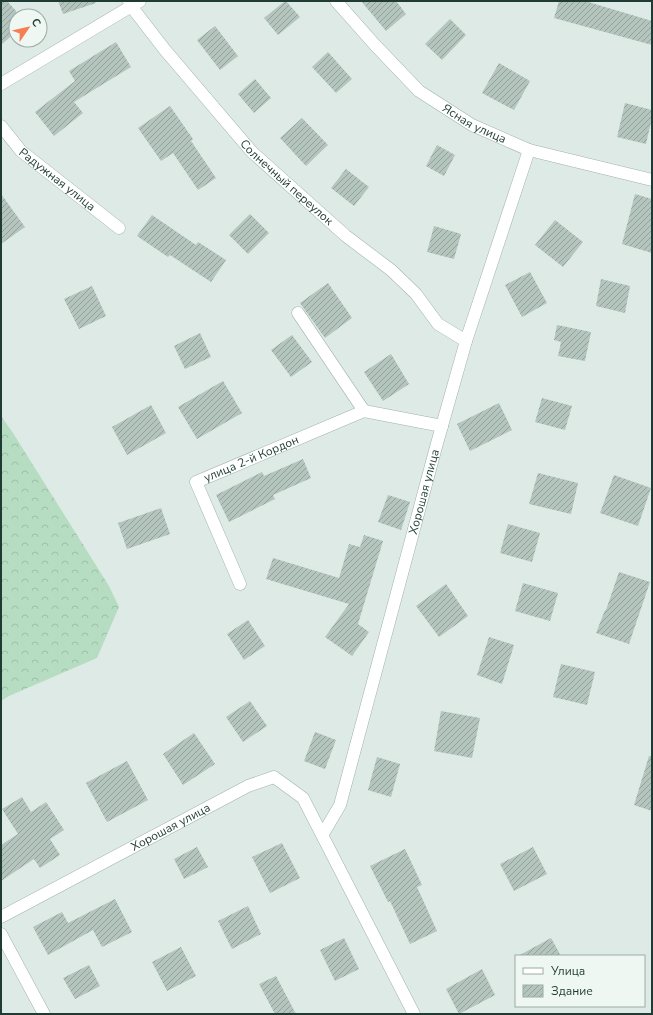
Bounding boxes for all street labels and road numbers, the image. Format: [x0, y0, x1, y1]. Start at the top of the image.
street label: Ясная улица [439, 100, 509, 147]
street label: Солнечный переулок [237, 136, 337, 229]
street label: Радужная улица [16, 144, 99, 215]
street label: улица 2-й Кордон [201, 432, 301, 486]
street label: Хорошая улица [405, 447, 443, 536]
street label: Хорошая улица [128, 799, 213, 855]

